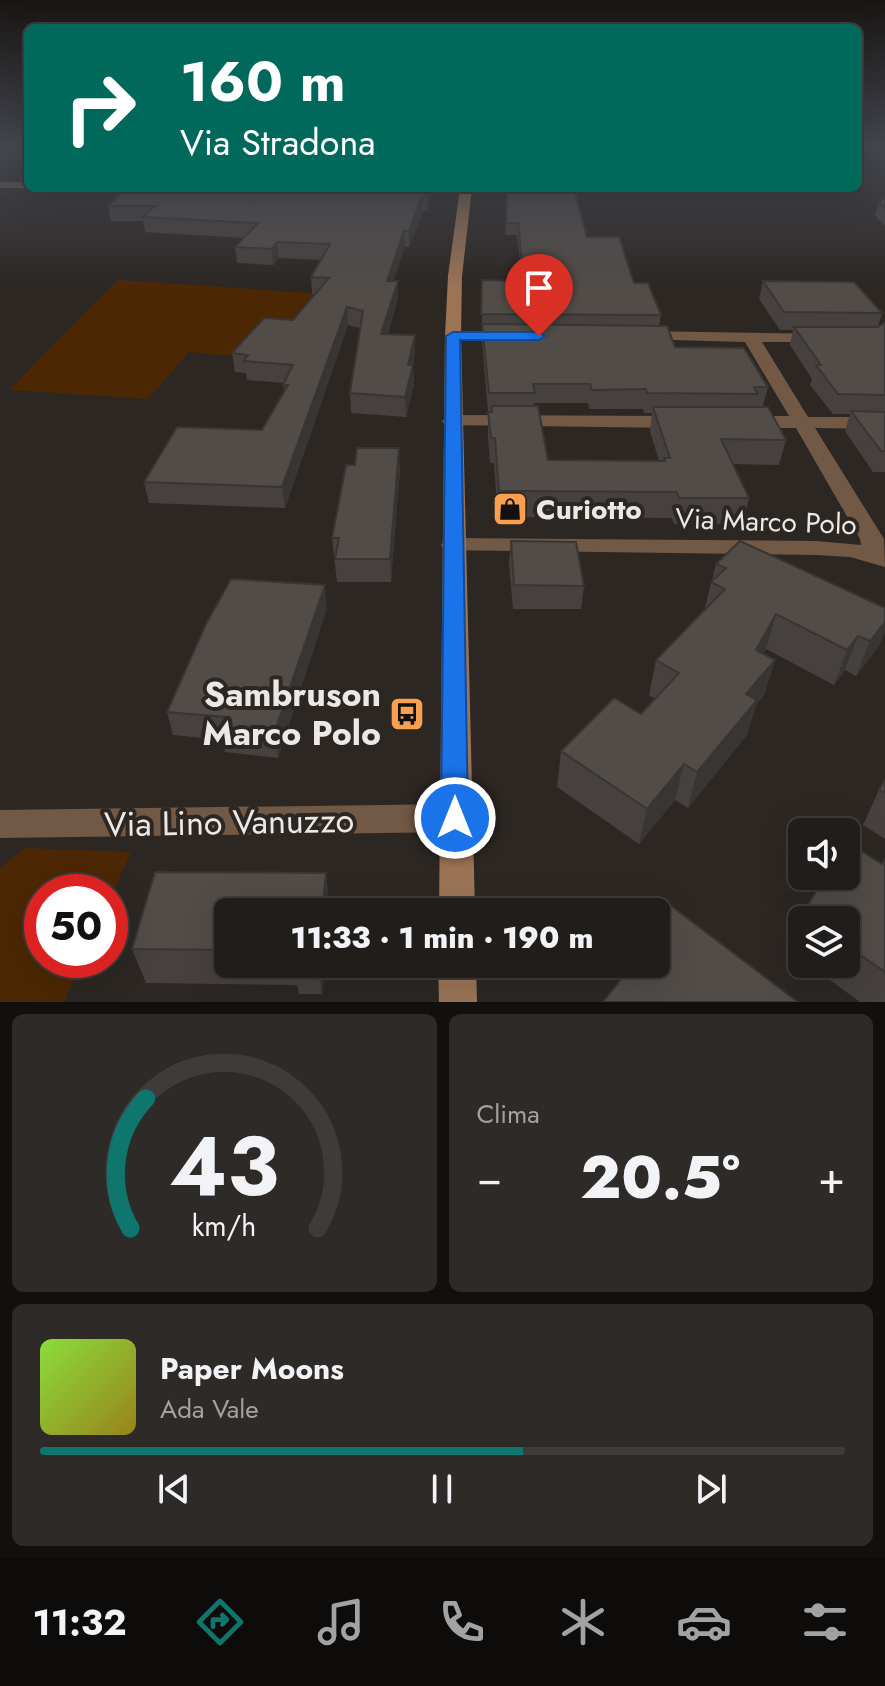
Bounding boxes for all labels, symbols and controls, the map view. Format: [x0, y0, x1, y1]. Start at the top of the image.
text: 160 m [180, 41, 346, 122]
icon: right [48, 56, 152, 160]
text: Via Stradona [180, 116, 376, 168]
pin [505, 254, 573, 336]
icon: arrive [517, 266, 561, 310]
place label: Curiotto [536, 489, 642, 530]
shop icon: Curiotto [491, 490, 529, 528]
street label: Via Marco Polo [675, 498, 857, 545]
place label: Sambruson Marco Polo [202, 670, 381, 758]
bus stop icon: Sambruson Marco Polo [388, 695, 426, 733]
position arrow [413, 776, 497, 860]
street label: Via Lino Vanuzzo [104, 796, 354, 849]
map controls [788, 818, 860, 978]
button: sound [788, 818, 860, 890]
speed limit sign: 50 [24, 874, 128, 978]
button: layers [788, 906, 860, 978]
text: 11:33 · 1 min · 190 m [291, 916, 593, 959]
text: Clima [477, 1095, 540, 1133]
text: 43 [169, 1106, 279, 1226]
text: 20.5° [580, 1134, 740, 1221]
text: − [477, 1146, 502, 1210]
text: + [818, 1146, 845, 1210]
text: km/h [192, 1205, 257, 1247]
text: Paper Moons [160, 1347, 344, 1390]
text: Ada Vale [160, 1390, 259, 1428]
icon: previous [152, 1467, 196, 1511]
icon: pause [420, 1467, 464, 1511]
icon: next [689, 1467, 733, 1511]
icon: directions [192, 1594, 248, 1650]
icon: music [313, 1594, 369, 1650]
icon: phone [434, 1594, 490, 1650]
icon: climate [555, 1594, 611, 1650]
icon: car [676, 1594, 732, 1650]
icon: filters [797, 1594, 853, 1650]
text: 11:32 [32, 1596, 127, 1648]

